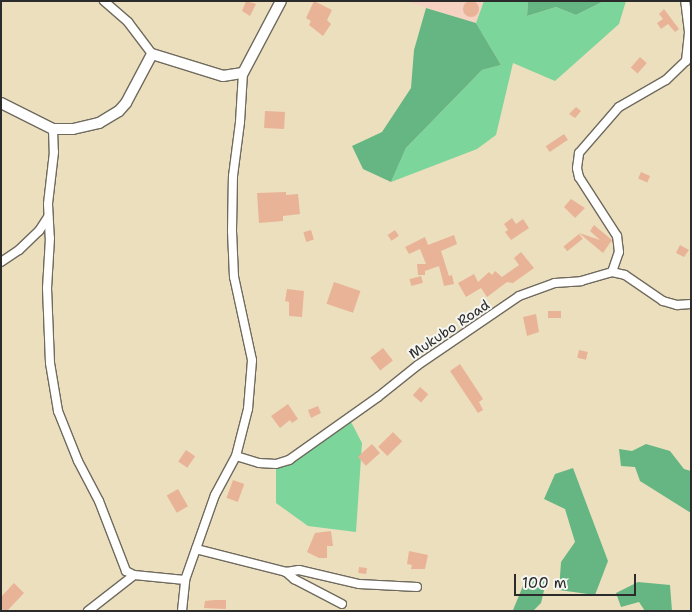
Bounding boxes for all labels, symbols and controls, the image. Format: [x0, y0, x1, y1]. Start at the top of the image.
street label: Mukubo Road [406, 296, 492, 362]
scale bar [517, 564, 640, 596]
text: 100 m [522, 573, 567, 593]

